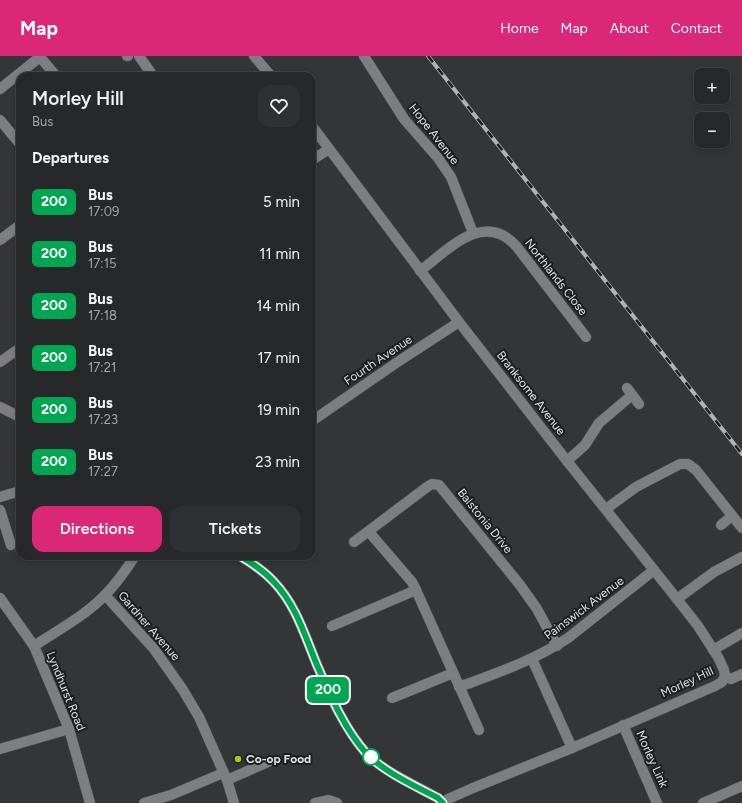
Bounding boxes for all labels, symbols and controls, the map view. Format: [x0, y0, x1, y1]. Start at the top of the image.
text: Map [20, 17, 58, 40]
text: Home [500, 20, 539, 37]
text: Map [561, 20, 588, 37]
text: About [610, 20, 649, 37]
text: Contact [671, 20, 722, 37]
map controls [694, 68, 730, 148]
button: + [694, 68, 730, 104]
button: heart [258, 85, 300, 127]
text: Morley Hill [32, 87, 124, 110]
street label: Hope Avenue [406, 101, 462, 167]
button: − [694, 112, 730, 148]
text: Bus [32, 114, 53, 129]
text: Departures [32, 149, 109, 167]
text: Bus [88, 186, 113, 204]
text: 200 [41, 193, 67, 210]
text: 5 min [263, 193, 300, 211]
text: 17:09 [88, 204, 119, 219]
street label: Northlands Close [522, 236, 590, 318]
text: Bus [88, 238, 113, 256]
text: 200 [41, 245, 67, 262]
text: 11 min [259, 245, 300, 263]
text: 17:15 [88, 256, 116, 271]
text: Bus [88, 290, 113, 308]
text: 200 [41, 297, 67, 314]
text: 14 min [256, 297, 300, 315]
text: 17:18 [88, 308, 117, 323]
street label: Fourth Avenue [341, 332, 415, 388]
text: Bus [88, 342, 113, 360]
street label: Branksome Avenue [494, 348, 568, 438]
text: 200 [41, 349, 67, 366]
text: 17 min [257, 349, 300, 367]
text: 17:21 [88, 360, 116, 375]
text: Bus [88, 394, 113, 412]
text: 200 [41, 401, 67, 418]
text: 19 min [257, 401, 300, 419]
text: 17:23 [88, 412, 118, 427]
text: Bus [88, 446, 113, 464]
text: 200 [41, 453, 67, 470]
text: 23 min [255, 453, 300, 471]
text: 17:27 [88, 464, 118, 479]
street label: Balstonia Drive [455, 486, 516, 557]
button: Directions [32, 506, 162, 552]
button: Tickets [170, 506, 300, 552]
street label: Painswick Avenue [541, 573, 627, 643]
street label: Gardner Avenue [115, 589, 183, 664]
street label: Lyndhurst Road [44, 649, 88, 733]
street label: Morley Hill [658, 664, 716, 700]
line badge: 200 [305, 677, 351, 703]
text: 200 [315, 681, 341, 698]
street label: Morley Link [633, 728, 671, 790]
unlabelled marker [362, 748, 380, 766]
place label: Co-op Food [246, 752, 311, 766]
marker: Co-op Food [233, 754, 243, 764]

